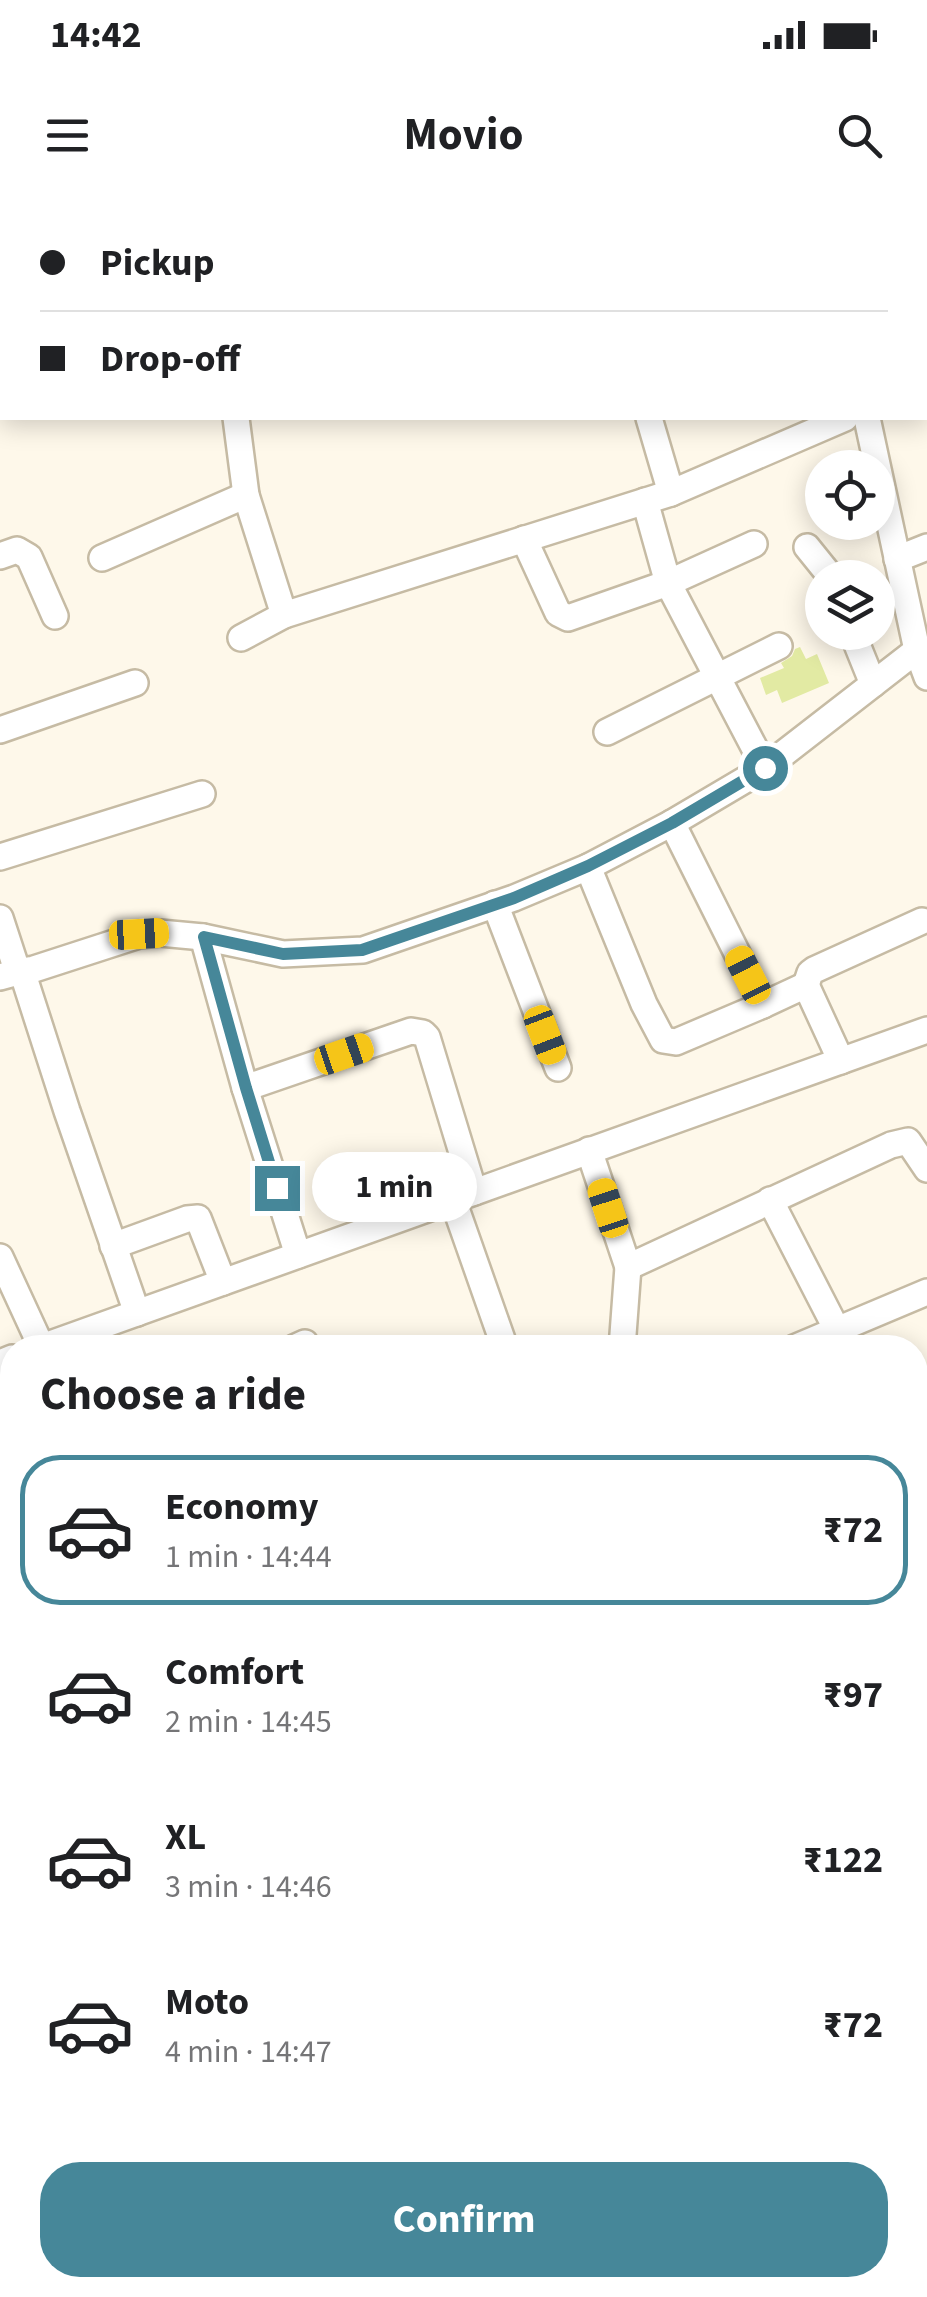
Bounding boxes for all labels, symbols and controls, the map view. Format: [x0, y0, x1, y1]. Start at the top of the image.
text: 14:42 [50, 8, 142, 62]
text: Movio [404, 103, 523, 167]
icon: menu [40, 108, 95, 163]
icon: search [832, 108, 887, 163]
text: Pickup [100, 236, 214, 290]
text: Drop-off [100, 332, 240, 386]
map controls [805, 450, 895, 650]
button: locate [805, 450, 895, 540]
button: layers [805, 560, 895, 650]
route start [743, 746, 788, 791]
car [108, 917, 170, 951]
car [721, 941, 775, 1009]
car [520, 1002, 570, 1068]
car [311, 1030, 377, 1078]
callout: 1 min [312, 1153, 477, 1223]
text: 1 min [356, 1164, 433, 1210]
route end [255, 1166, 300, 1211]
car [584, 1175, 632, 1241]
text: Choose a ride [40, 1363, 306, 1427]
text: Economy [165, 1480, 318, 1534]
icon: car [45, 1485, 135, 1575]
text: ₹72 [823, 1503, 883, 1557]
text: 1 min · 14:44 [165, 1534, 332, 1580]
text: Comfort [165, 1645, 304, 1699]
icon: car [45, 1650, 135, 1740]
text: ₹97 [823, 1668, 883, 1722]
text: 2 min · 14:45 [165, 1699, 332, 1745]
text: XL [165, 1810, 206, 1864]
icon: car [45, 1815, 135, 1905]
text: ₹122 [803, 1833, 883, 1887]
text: 3 min · 14:46 [165, 1864, 332, 1910]
text: Moto [165, 1975, 249, 2029]
icon: car [45, 1980, 135, 2070]
text: ₹72 [823, 1998, 883, 2052]
text: 4 min · 14:47 [165, 2029, 332, 2075]
button: Confirm [40, 2162, 888, 2277]

